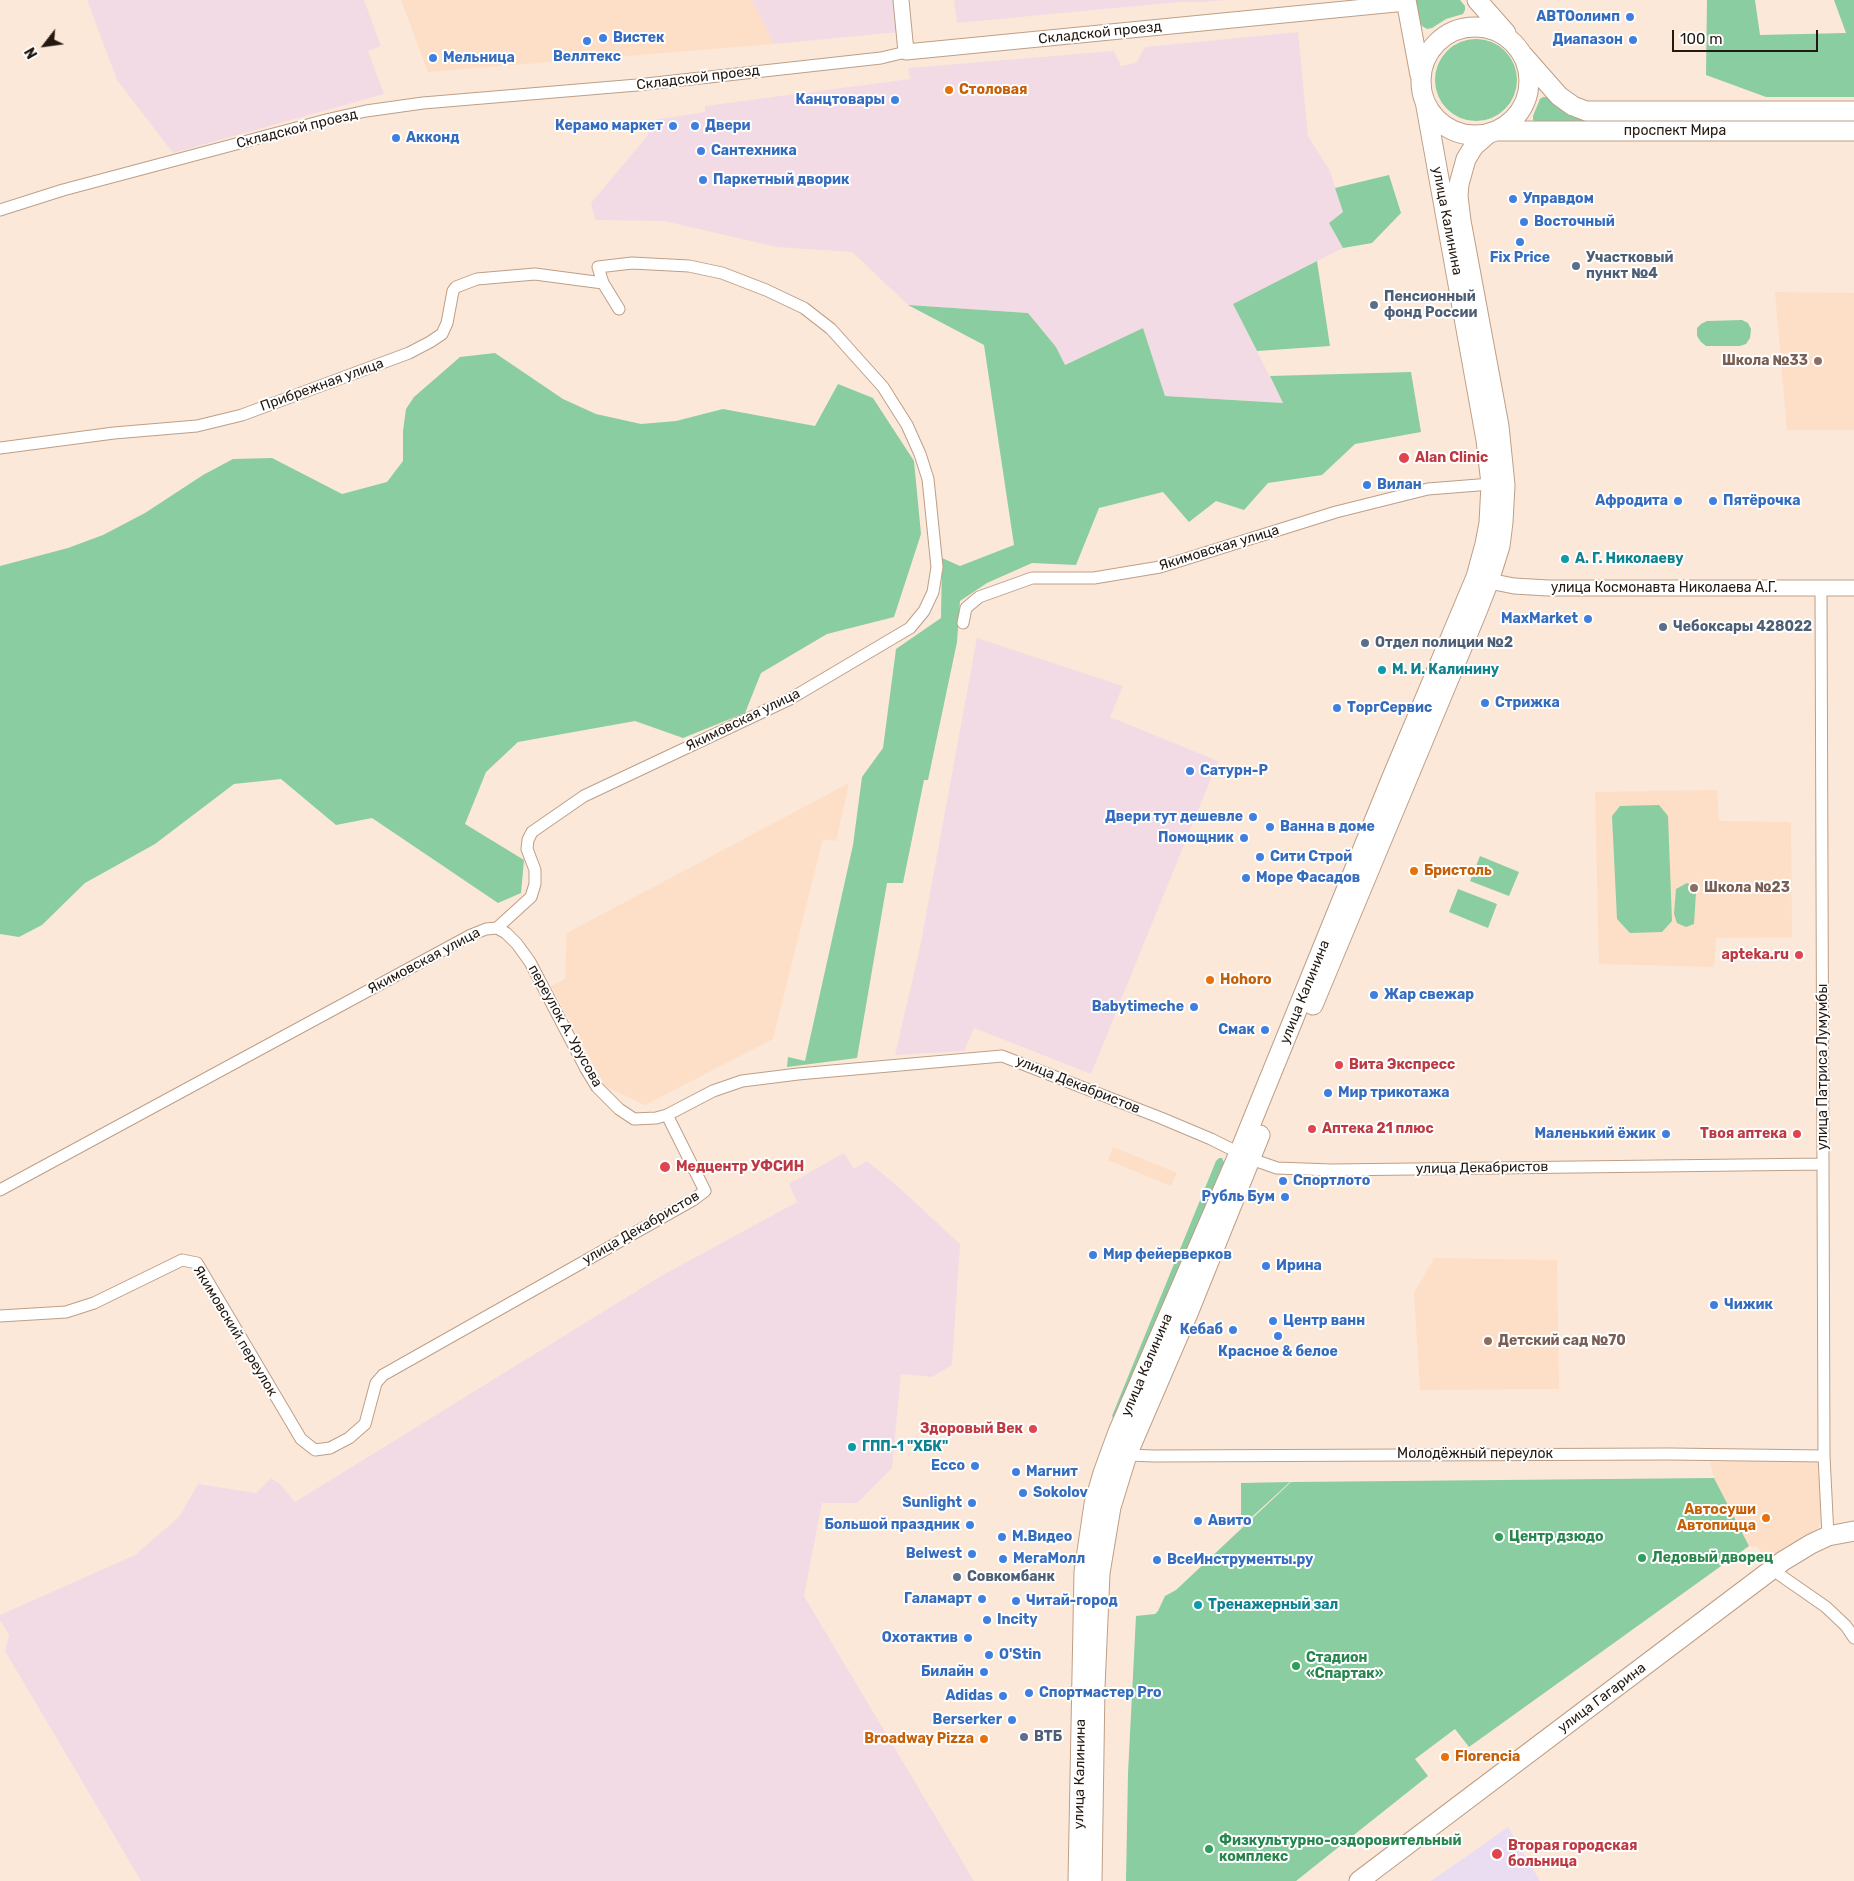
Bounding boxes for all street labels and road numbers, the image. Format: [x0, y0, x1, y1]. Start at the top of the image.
street label: Складской проезд [1037, 18, 1163, 48]
street label: Складской проезд [635, 62, 761, 94]
street label: Складской проезд [235, 106, 359, 152]
street label: проспект Мира [1624, 123, 1726, 139]
street label: улица Калинина [1428, 165, 1466, 277]
street label: Прибрежная улица [258, 355, 386, 415]
street label: Якимовская улица [1157, 522, 1281, 574]
street label: улица Космонавта Николаева А.Г. [1551, 580, 1777, 596]
street label: Якимовская улица [683, 685, 803, 755]
street label: Якимовская улица [365, 924, 483, 998]
street label: улица Калинина [1277, 938, 1333, 1046]
street label: переулок А. Урусова [524, 962, 606, 1090]
street label: улица Патриса Лумумбы [1815, 984, 1831, 1150]
street label: улица Декабристов [1013, 1052, 1143, 1118]
street label: улица Декабристов [1416, 1158, 1548, 1178]
street label: улица Декабристов [579, 1188, 703, 1268]
street label: Якимовский переулок [189, 1263, 281, 1399]
street label: улица Калинина [1118, 1311, 1176, 1419]
street label: Молодёжный переулок [1397, 1446, 1553, 1462]
street label: улица Гагарина [1555, 1660, 1649, 1736]
street label: улица Калинина [1071, 1719, 1089, 1829]

